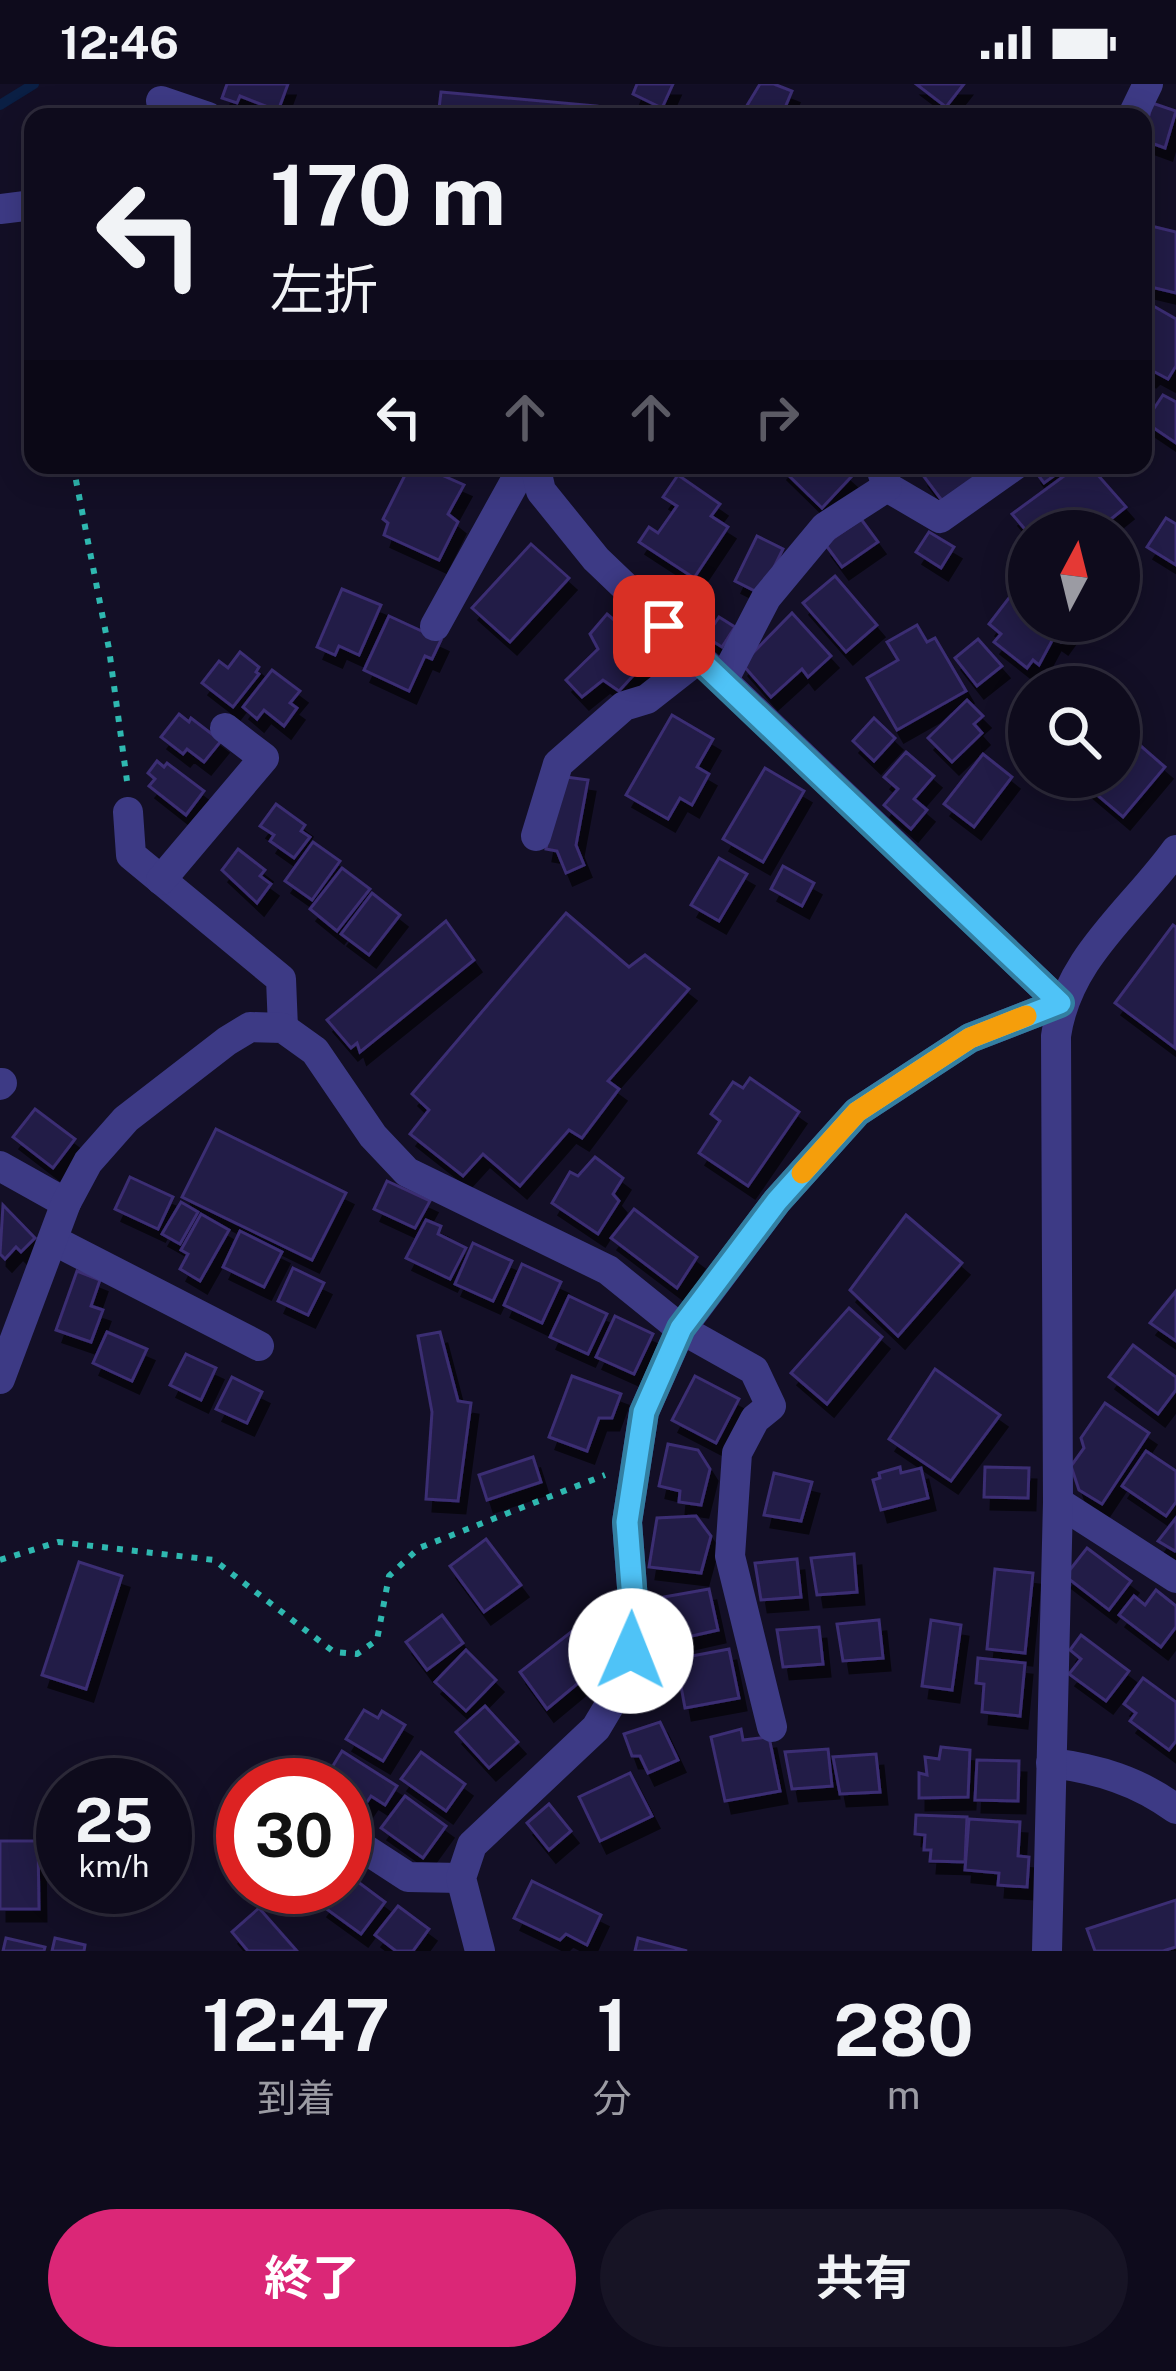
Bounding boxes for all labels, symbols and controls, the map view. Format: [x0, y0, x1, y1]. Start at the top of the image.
text: 12:46 [60, 16, 179, 69]
text: 170 m [270, 145, 506, 244]
icon: left [72, 156, 228, 312]
text: 左折 [270, 258, 378, 321]
icon: left [366, 384, 432, 450]
icon: ahead [492, 384, 558, 450]
icon: ahead [618, 384, 684, 450]
icon: right [744, 384, 810, 450]
north arrow [1008, 510, 1140, 642]
map controls [1008, 510, 1140, 798]
pin [613, 575, 715, 677]
icon: arrive [631, 593, 697, 659]
button: search [1008, 666, 1140, 798]
position arrow [568, 1588, 694, 1714]
speed limit sign: 30 [216, 1758, 372, 1914]
text: 25 [75, 1785, 153, 1856]
text: km/h [79, 1848, 149, 1884]
text: 12:47 [202, 1983, 390, 2067]
text: 1 [596, 1983, 627, 2067]
text: 280 [834, 1988, 974, 2072]
text: m [887, 2072, 921, 2118]
text: 到着 [257, 2075, 335, 2121]
text: 分 [592, 2075, 631, 2121]
button: 終了 [48, 2209, 576, 2347]
button: 共有 [600, 2209, 1128, 2347]

